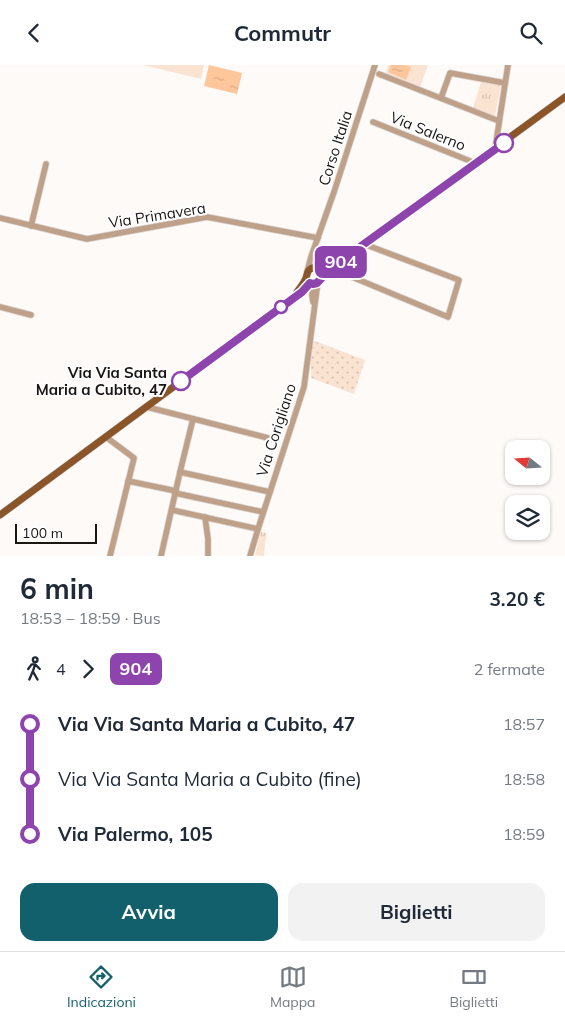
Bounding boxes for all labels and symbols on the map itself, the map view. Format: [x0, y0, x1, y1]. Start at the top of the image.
street label: Via Salerno [387, 107, 469, 155]
street label: Corso Italia [314, 108, 356, 188]
unlabelled marker [494, 133, 514, 153]
street label: Via Primavera [107, 198, 207, 232]
line badge: 904 [312, 246, 370, 278]
unlabelled marker [274, 300, 288, 314]
place label: Via Via Santa Maria a Cubito, 47 [36, 363, 167, 399]
marker: Via Via Santa Maria a Cubito, 47 [171, 371, 191, 391]
street label: Via Corigliano [252, 381, 300, 479]
north arrow [505, 440, 550, 485]
scale bar [15, 521, 98, 544]

